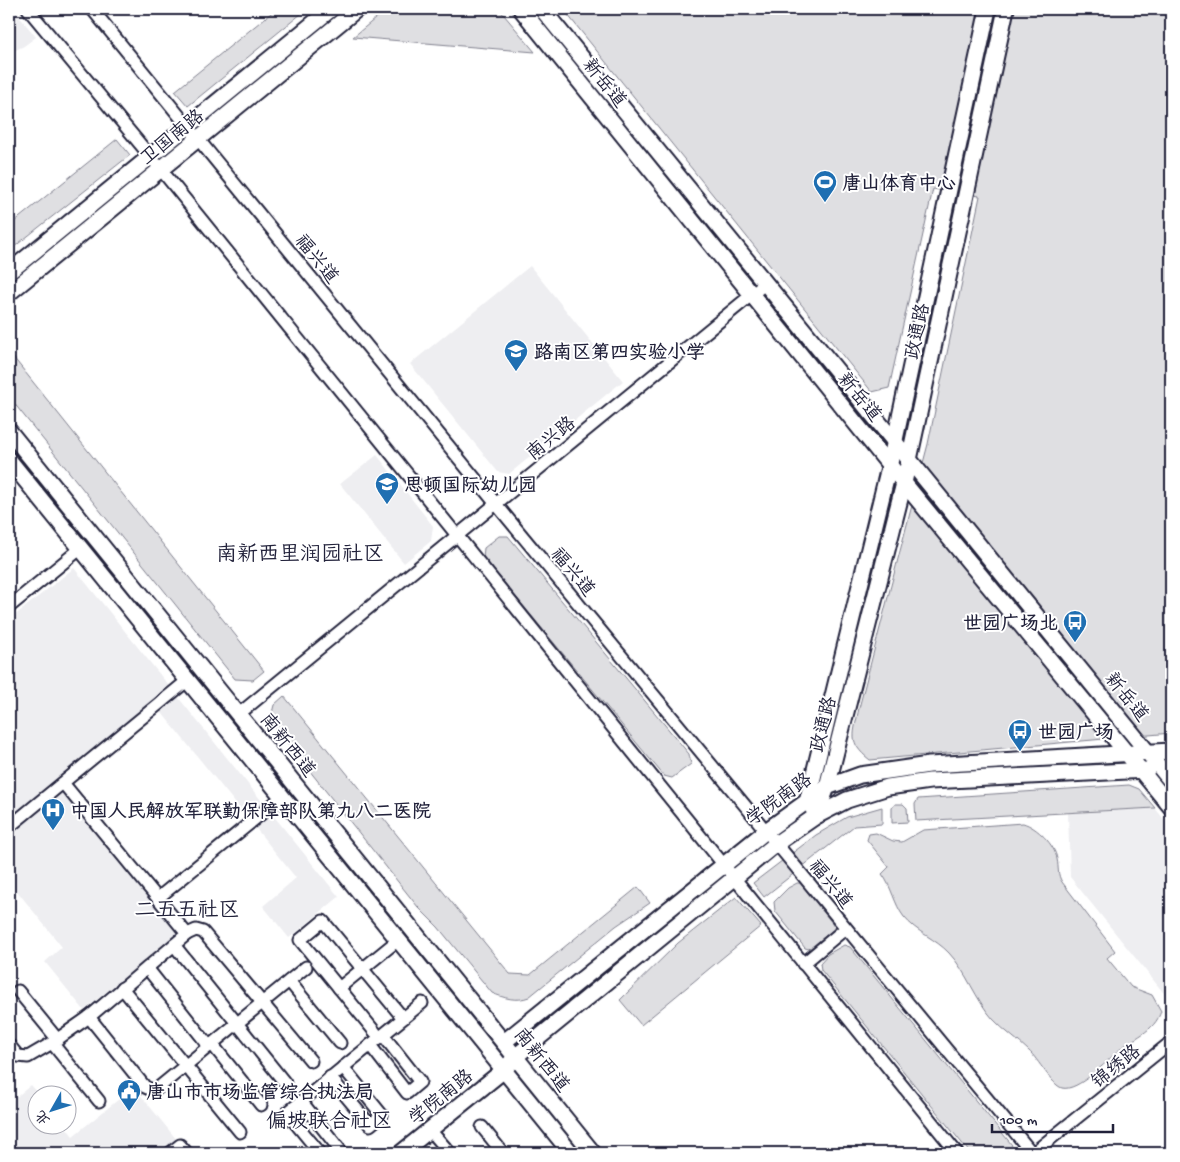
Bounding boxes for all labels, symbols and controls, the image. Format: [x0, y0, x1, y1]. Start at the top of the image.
street label: 新岳道 [576, 54, 631, 114]
street label: 卫国南路 [136, 105, 210, 172]
sports icon: 唐山体育中心 [812, 169, 838, 203]
place label: 唐山体育中心 [842, 173, 956, 197]
street label: 福兴道 [288, 230, 343, 290]
street label: 政通路 [901, 301, 937, 362]
school or university icon: 路南区第四实验小学 [503, 338, 529, 372]
place label: 路南区第四实验小学 [534, 342, 705, 366]
street label: 新岳道 [831, 368, 886, 428]
street label: 南兴路 [522, 412, 582, 467]
school or university icon: 思顿国际幼儿园 [374, 471, 400, 505]
place label: 思顿国际幼儿园 [404, 475, 537, 499]
district label: 南新西里润园社区 [216, 542, 384, 569]
street label: 福兴道 [544, 543, 599, 602]
bus stop icon: 世园广场北 [1062, 609, 1088, 643]
place label: 世园广场北 [963, 613, 1058, 637]
street label: 新岳道 [1098, 668, 1153, 728]
street label: 政通路 [806, 694, 843, 755]
street label: 南新西道 [253, 709, 320, 783]
bus stop icon: 世园广场 [1007, 718, 1033, 752]
place label: 世园广场 [1038, 722, 1114, 746]
street label: 学院南路 [742, 768, 818, 832]
hospital icon: 中国人民解放军联勤保障部队第九八二医院 [40, 797, 66, 831]
place label: 中国人民解放军联勤保障部队第九八二医院 [70, 801, 431, 825]
street label: 福兴道 [802, 855, 857, 915]
district label: 二五五社区 [135, 899, 240, 925]
street label: 南新西道 [507, 1024, 574, 1098]
street label: 锦绣路 [1087, 1040, 1147, 1095]
street label: 学院南路 [405, 1065, 479, 1132]
public building icon: 唐山市市场监管综合执法局 [116, 1078, 142, 1112]
place label: 唐山市市场监管综合执法局 [146, 1082, 374, 1106]
north arrow [28, 1084, 78, 1134]
scale bar [992, 1102, 1114, 1134]
text: 北 [33, 1106, 55, 1127]
district label: 偏坡联合社区 [266, 1109, 392, 1136]
text: 100 m [999, 1112, 1038, 1130]

